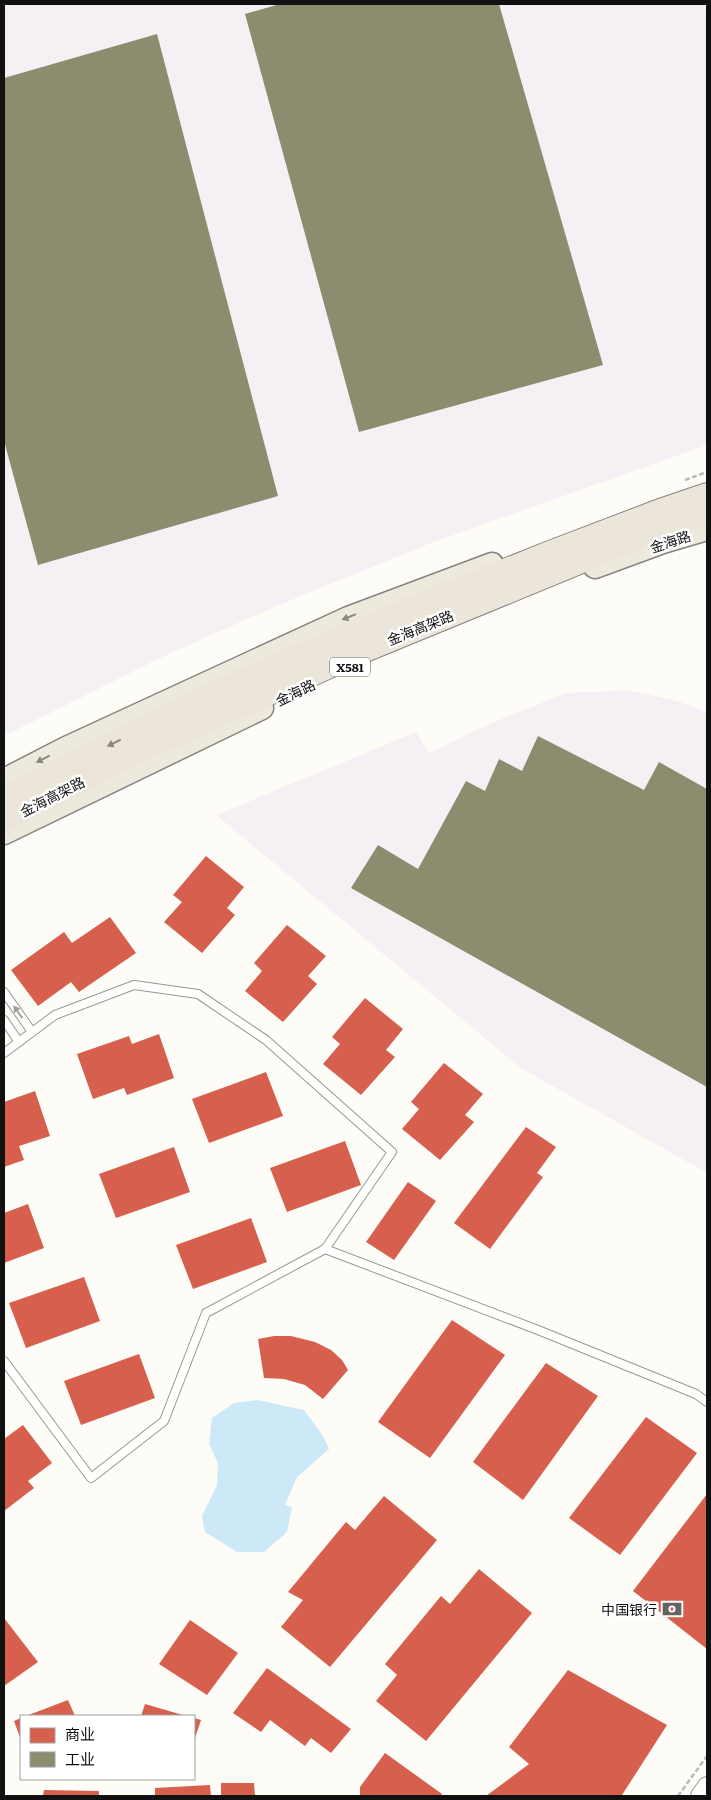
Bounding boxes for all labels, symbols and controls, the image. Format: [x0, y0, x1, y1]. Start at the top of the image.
street label: 金海路 [647, 525, 693, 557]
street label: 金海高架路 [384, 605, 456, 649]
one-way arrow [342, 614, 356, 622]
road number: X581 [330, 658, 370, 676]
street label: 金海路 [272, 674, 318, 710]
one-way arrow [107, 739, 121, 747]
one-way arrow [36, 755, 50, 763]
street label: 金海高架路 [16, 771, 88, 821]
one-way arrow [13, 1005, 23, 1019]
bank icon: 中国银行 [661, 1598, 683, 1620]
place label: 中国银行 [601, 1599, 657, 1619]
legend [20, 1715, 195, 1780]
text: 商业 [65, 1722, 95, 1745]
text: 工业 [65, 1747, 95, 1770]

